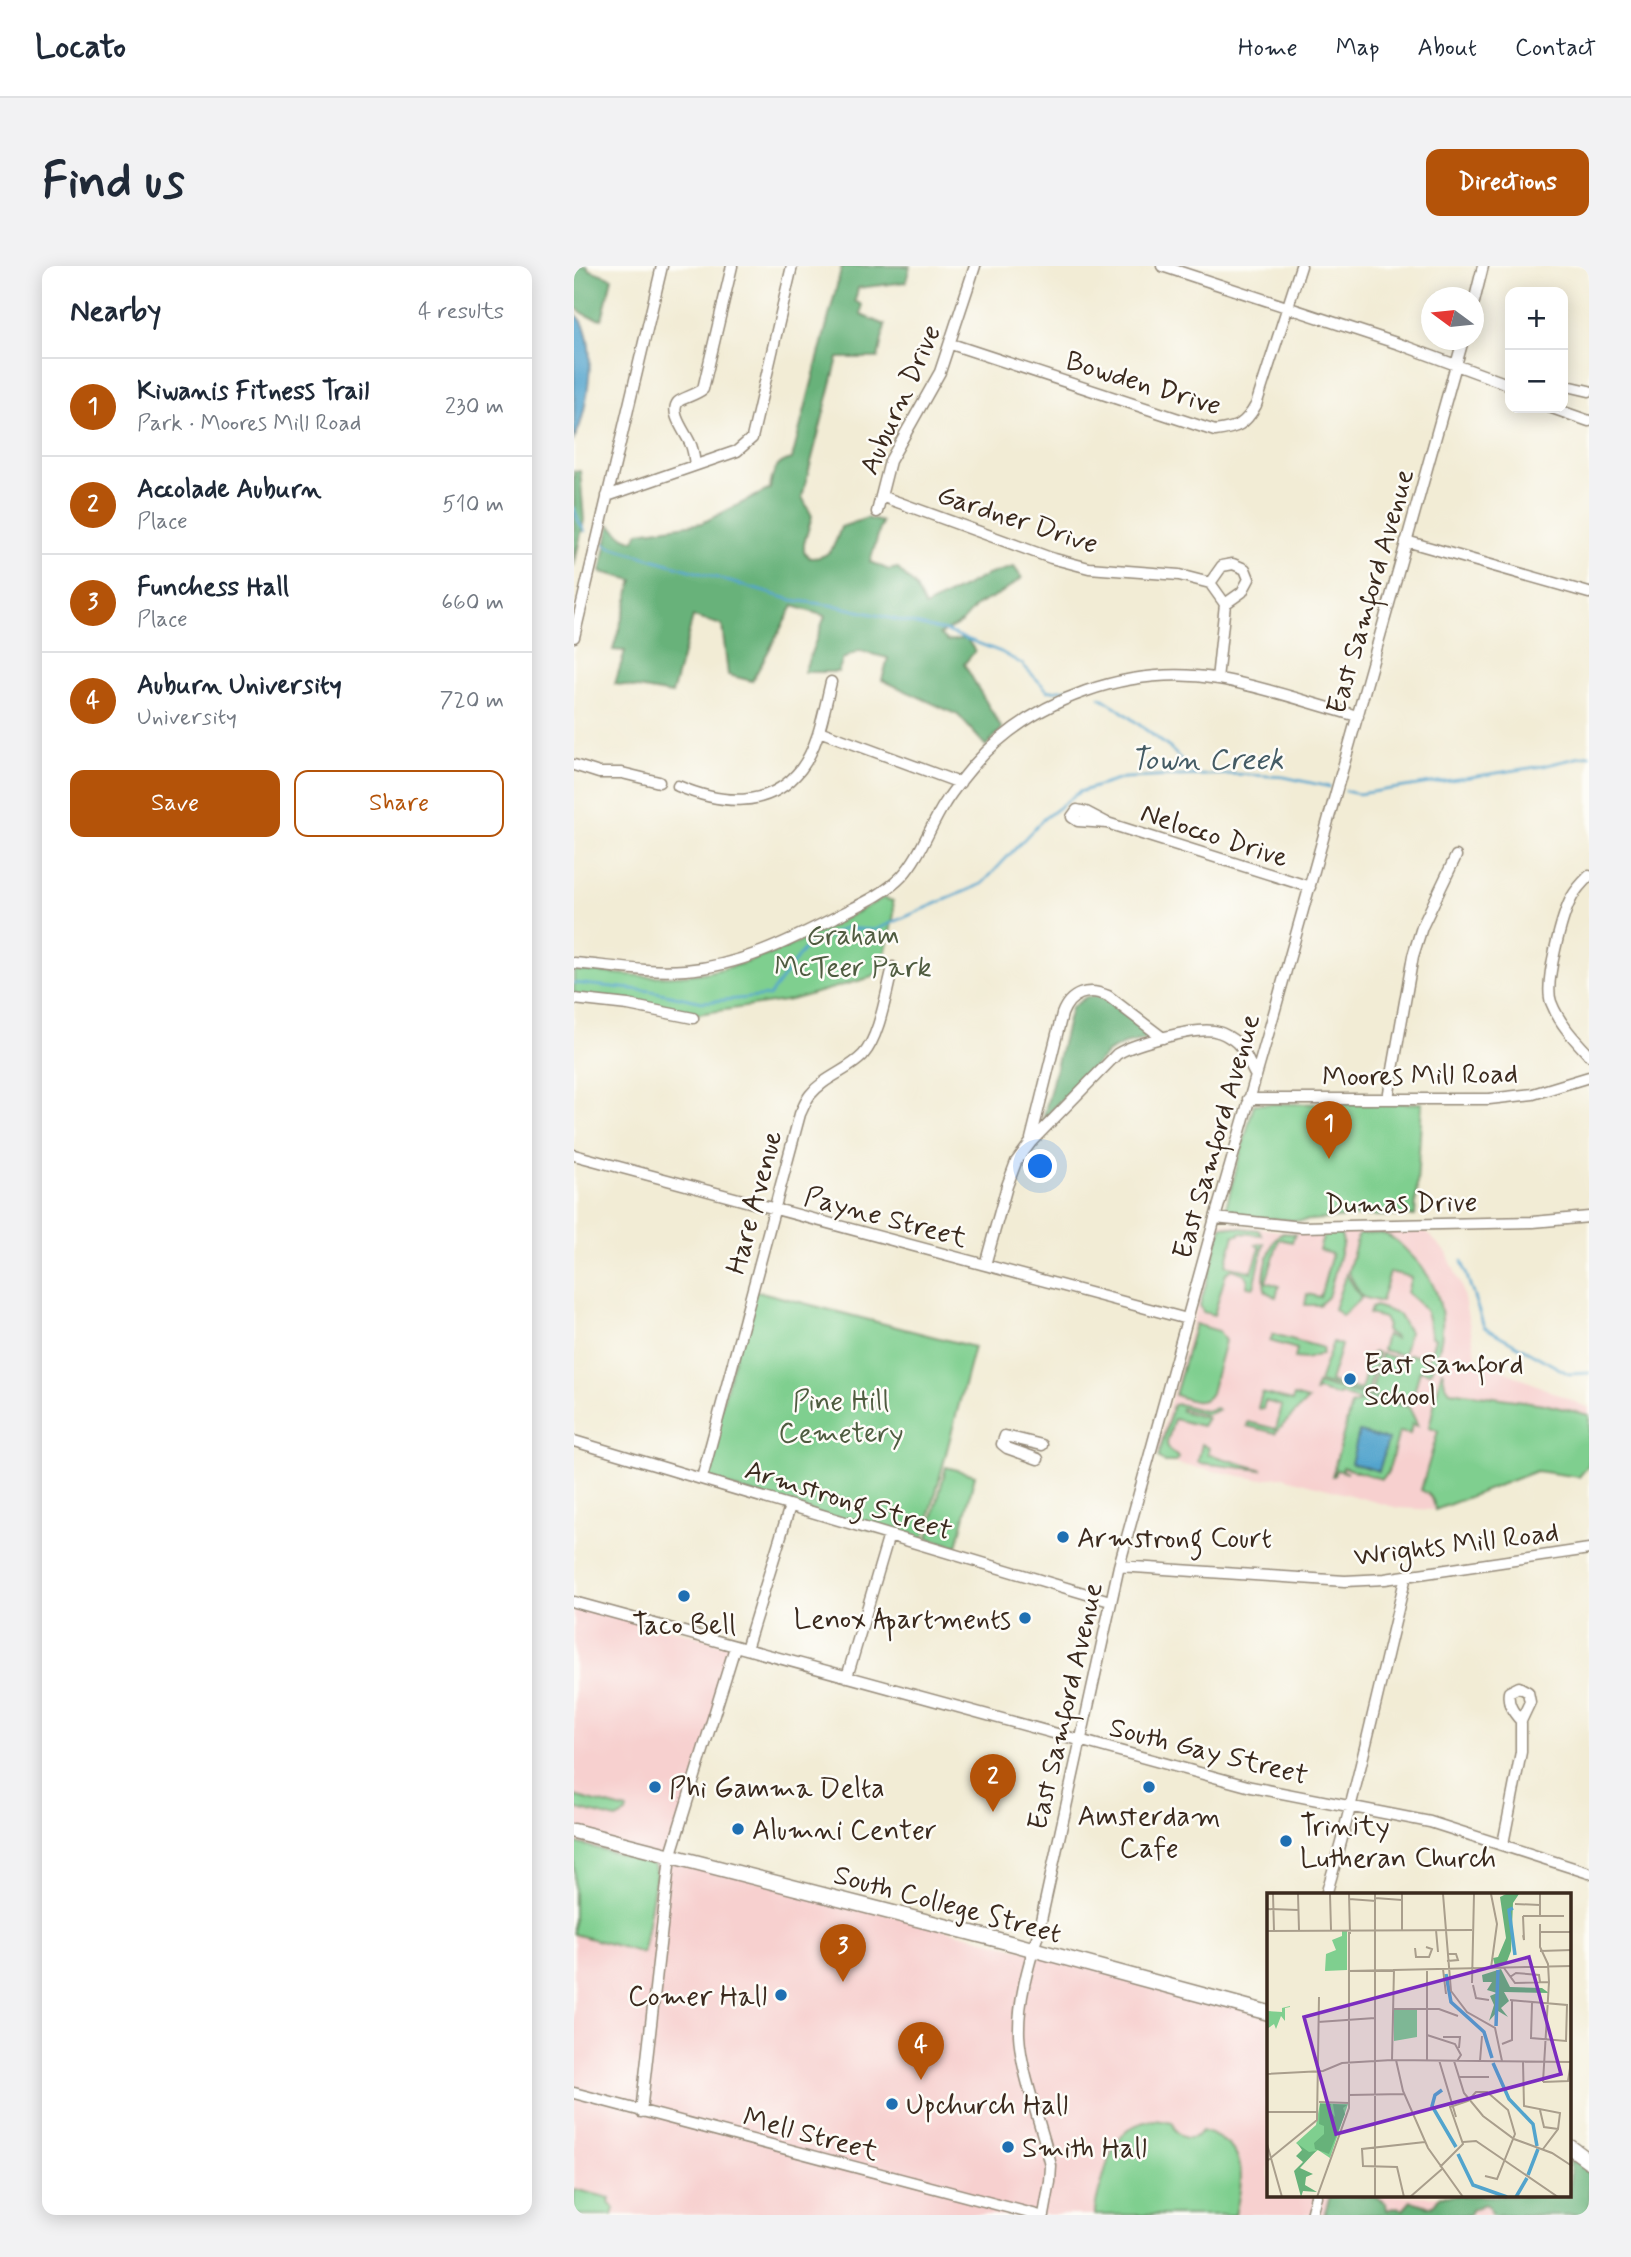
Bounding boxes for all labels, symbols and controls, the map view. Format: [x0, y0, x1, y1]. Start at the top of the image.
text: Locato [35, 26, 126, 70]
text: Home [1238, 33, 1298, 64]
text: Map [1336, 33, 1380, 64]
text: About [1418, 33, 1477, 64]
text: Contact [1515, 33, 1596, 64]
button: Directions [1426, 149, 1589, 216]
text: Find us [42, 150, 185, 215]
north arrow [1421, 287, 1484, 350]
map controls [1505, 287, 1568, 413]
button: + [1505, 287, 1568, 350]
text: Nearby [70, 292, 161, 331]
text: 4 results [418, 297, 504, 327]
street label: Auburn Drive [852, 319, 951, 481]
street label: Bowden Drive [1061, 343, 1225, 426]
button: − [1505, 350, 1568, 413]
text: Kiwanis Fitness Trail [137, 375, 369, 409]
text: 1 [88, 392, 98, 422]
text: 230 m [445, 392, 504, 422]
text: Park · Moores Mill Road [137, 409, 361, 439]
street label: East Samford Avenue [1319, 465, 1426, 719]
text: Accolade Auburn [137, 473, 321, 507]
street label: Gardner Drive [932, 477, 1102, 564]
text: 2 [87, 490, 99, 520]
text: 510 m [442, 490, 504, 520]
text: Place [137, 507, 188, 537]
text: Funchess Hall [137, 571, 289, 605]
text: 3 [88, 588, 98, 618]
text: 660 m [441, 588, 504, 618]
text: Place [137, 605, 188, 635]
text: Auburn University [137, 669, 342, 703]
text: 4 [86, 686, 100, 716]
text: 720 m [440, 686, 504, 716]
text: University [137, 703, 237, 733]
water label: Town Creek [1130, 741, 1284, 780]
button: Save [70, 770, 280, 837]
button: Share [294, 770, 504, 837]
street label: Nelocco Drive [1136, 795, 1293, 878]
park label: Graham McTeer Park [774, 918, 932, 987]
street label: East Samford Avenue [1165, 1010, 1272, 1264]
street label: Moores Mill Road [1322, 1056, 1518, 1097]
pin: 1 [1306, 1101, 1352, 1159]
street label: Hare Avenue [718, 1127, 792, 1279]
your location [1023, 1149, 1057, 1183]
street label: Payne Street [800, 1179, 971, 1258]
street label: Dumas Drive [1324, 1185, 1478, 1224]
place label: East Samford School [1364, 1347, 1524, 1416]
marker: East Samford School [1342, 1371, 1358, 1387]
park label: Pine Hill Cemetery [779, 1384, 903, 1453]
street label: Armstrong Street [739, 1452, 956, 1553]
street label: Wrights Mill Road [1352, 1515, 1561, 1578]
place label: Armstrong Court [1077, 1521, 1272, 1561]
marker: Armstrong Court [1055, 1529, 1071, 1545]
street label: East Samford Avenue [1020, 1579, 1115, 1835]
marker: Taco Bell [676, 1588, 692, 1604]
place label: Lenox Apartments [794, 1602, 1011, 1642]
place label: Taco Bell [632, 1608, 736, 1645]
marker: Lenox Apartments [1017, 1610, 1033, 1626]
street label: South Gay Street [1105, 1710, 1312, 1795]
pin: 2 [970, 1754, 1016, 1812]
place label: Phi Gamma Delta [669, 1771, 885, 1808]
marker: Phi Gamma Delta [647, 1779, 663, 1795]
marker: Amsterdam Cafe [1141, 1779, 1157, 1795]
place label: Amsterdam Cafe [1077, 1799, 1221, 1868]
place label: Trinity Lutheran Church [1300, 1809, 1496, 1878]
place label: Alumni Center [752, 1813, 937, 1850]
marker: Alumni Center [730, 1821, 746, 1837]
marker: Trinity Lutheran Church [1278, 1833, 1294, 1849]
street label: South College Street [829, 1857, 1065, 1954]
inset map [1267, 1893, 1572, 2198]
pin: 3 [820, 1924, 866, 1982]
place label: Comer Hall [628, 1979, 767, 2016]
marker: Comer Hall [773, 1987, 789, 2003]
pin: 4 [898, 2022, 944, 2080]
place label: Upchurch Hall [906, 2088, 1068, 2125]
marker: Upchurch Hall [884, 2096, 900, 2112]
street label: Mell Street [739, 2100, 883, 2171]
place label: Smith Hall [1022, 2131, 1147, 2168]
marker: Smith Hall [1000, 2139, 1016, 2155]

